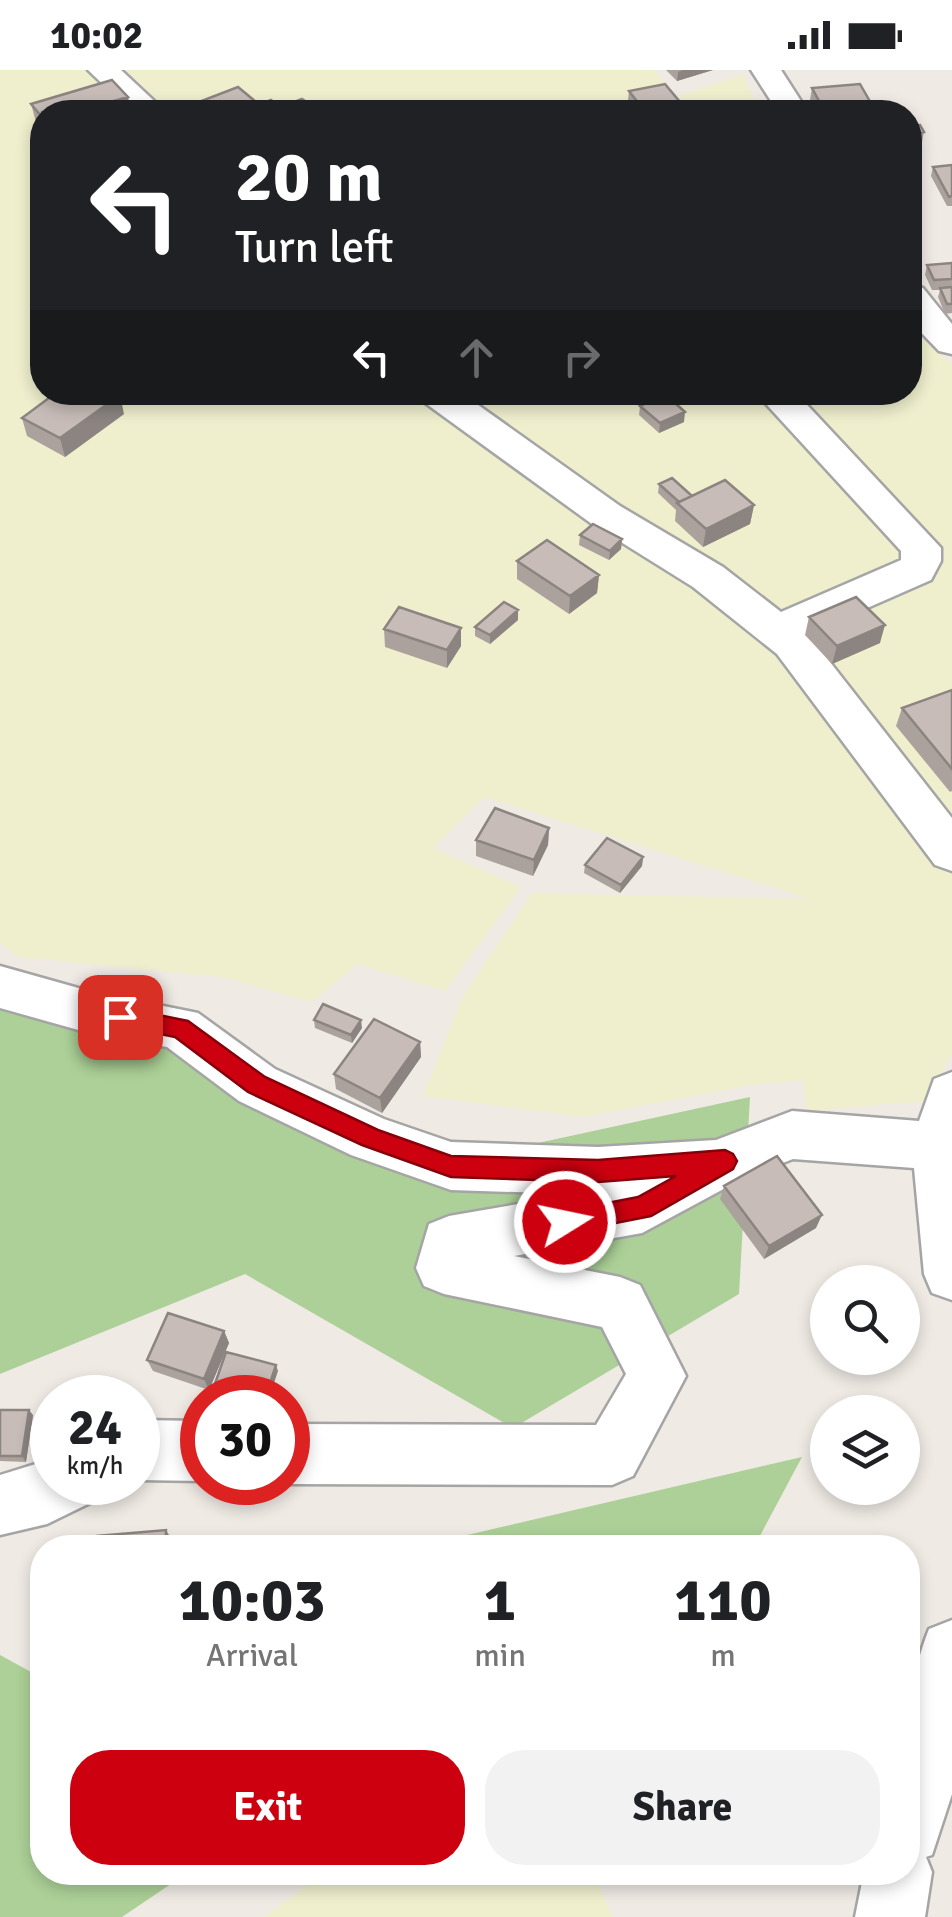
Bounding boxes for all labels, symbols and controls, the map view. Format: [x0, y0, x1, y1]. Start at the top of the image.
text: 10:02 [50, 12, 143, 59]
text: 20 m [235, 134, 383, 220]
icon: left [70, 140, 200, 270]
text: Turn left [235, 220, 394, 275]
icon: left [344, 330, 399, 385]
icon: ahead [449, 330, 504, 385]
icon: right [554, 330, 609, 385]
pin [78, 975, 163, 1060]
icon: arrive [93, 990, 148, 1045]
position arrow [513, 1170, 617, 1274]
map controls [810, 1265, 920, 1505]
button: search [810, 1265, 920, 1375]
speed limit sign: 30 [180, 1375, 310, 1505]
button: layers [810, 1395, 920, 1505]
text: 24 [68, 1397, 122, 1459]
text: km/h [67, 1450, 123, 1481]
text: 10:03 [178, 1564, 326, 1638]
text: 1 [484, 1564, 516, 1638]
text: 110 [674, 1564, 772, 1638]
text: Arrival [206, 1636, 298, 1675]
text: min [474, 1636, 526, 1675]
text: m [710, 1636, 736, 1675]
button: Exit [70, 1750, 465, 1865]
button: Share [485, 1750, 880, 1865]

